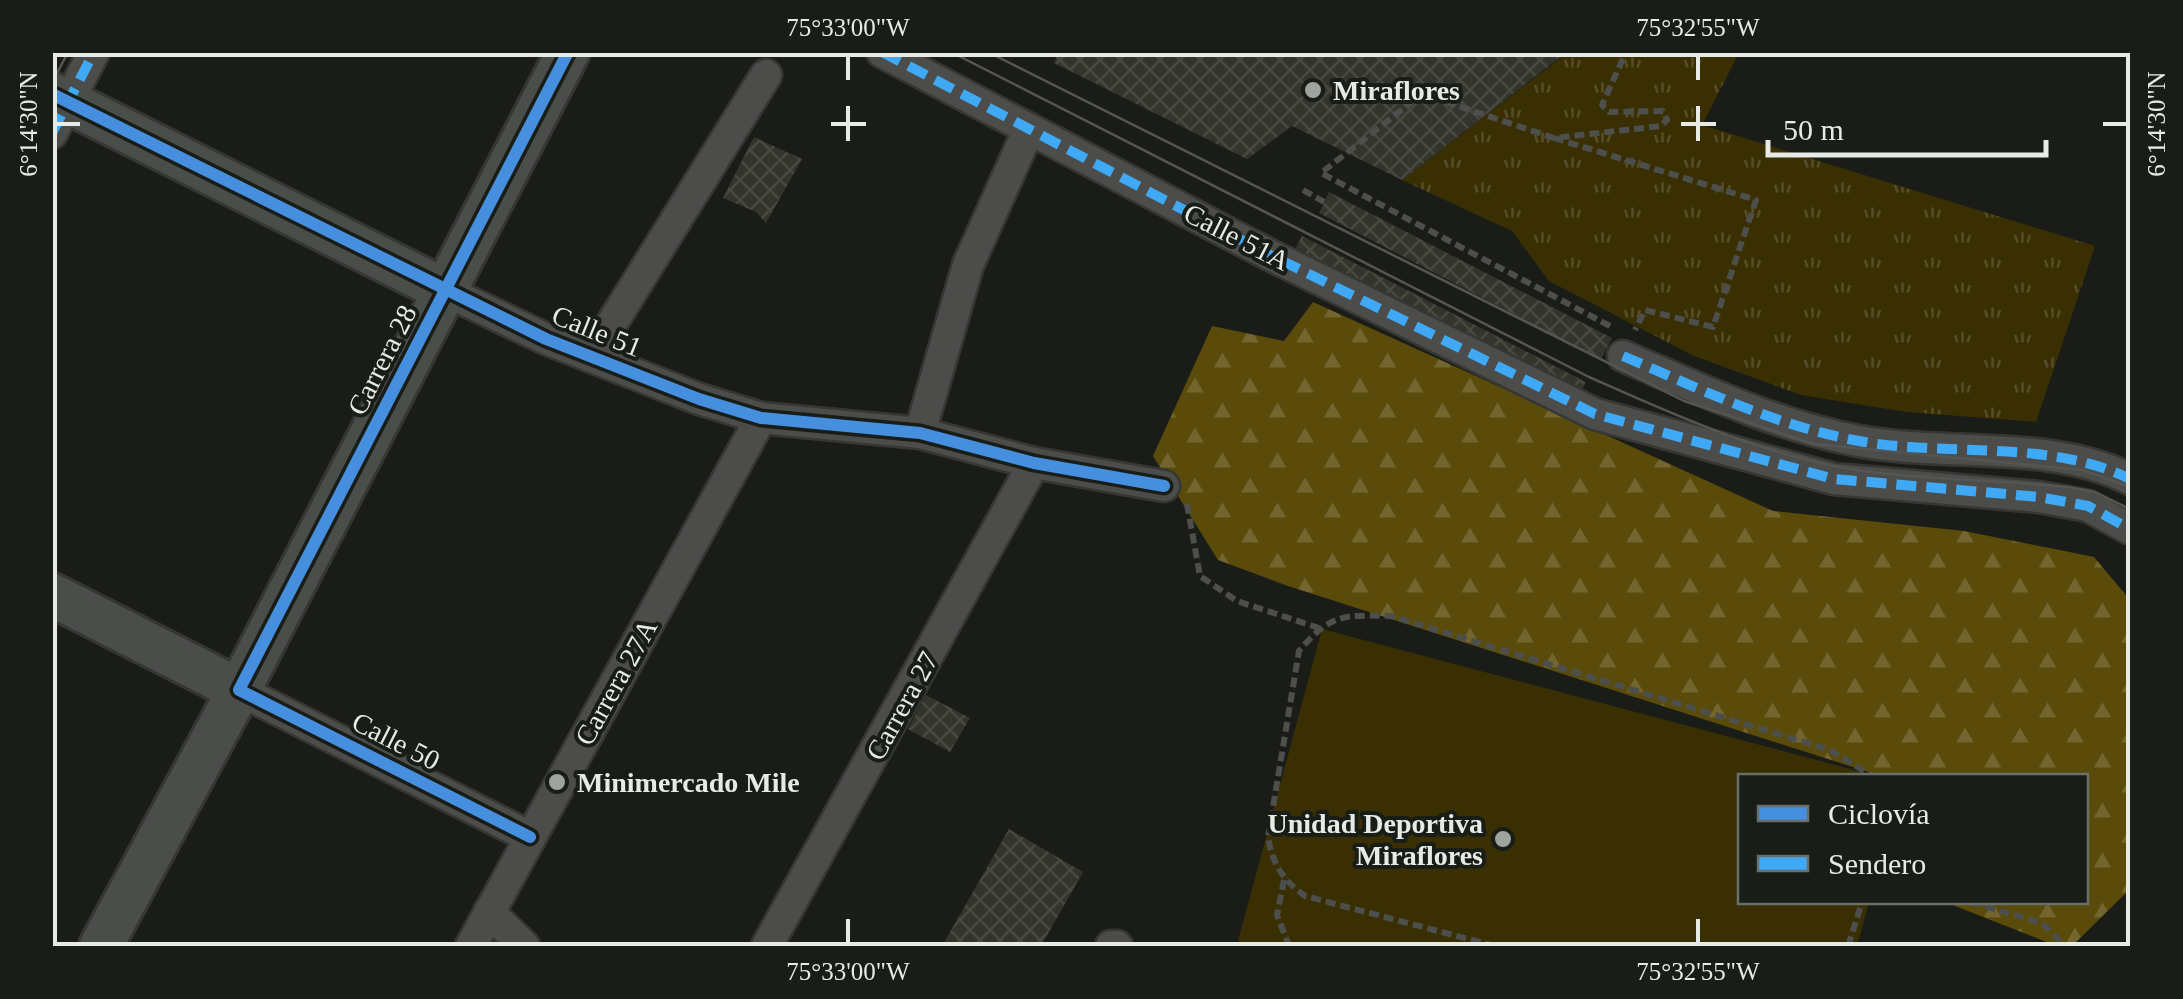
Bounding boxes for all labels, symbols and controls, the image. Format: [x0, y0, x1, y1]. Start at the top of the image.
text: 75°33'00"W [786, 14, 910, 41]
text: 75°32'55"W [1636, 14, 1760, 41]
text: 6°14'30"N [15, 71, 42, 177]
text: 6°14'30"N [2143, 71, 2170, 177]
place label: Miraflores [1333, 75, 1460, 106]
marker: Miraflores [1302, 79, 1324, 101]
scale bar [1768, 95, 2046, 157]
text: 50 m [1783, 113, 1844, 146]
street label: Calle 51A [1179, 197, 1296, 277]
street label: Calle 51 [548, 299, 646, 363]
street label: Carrera 28 [341, 300, 423, 420]
street label: Carrera 27A [569, 613, 664, 750]
street label: Carrera 27 [860, 646, 944, 766]
street label: Calle 50 [347, 706, 445, 776]
place label: Minimercado Mile [577, 767, 800, 798]
marker: Minimercado Mile [546, 771, 568, 793]
legend [1738, 774, 2088, 904]
text: Ciclovía [1828, 797, 1930, 830]
place label: Unidad Deportiva Miraflores [1268, 808, 1483, 871]
marker: Unidad Deportiva Miraflores [1492, 828, 1514, 850]
text: Sendero [1828, 847, 1926, 880]
text: 75°33'00"W [786, 958, 910, 985]
text: 75°32'55"W [1636, 958, 1760, 985]

